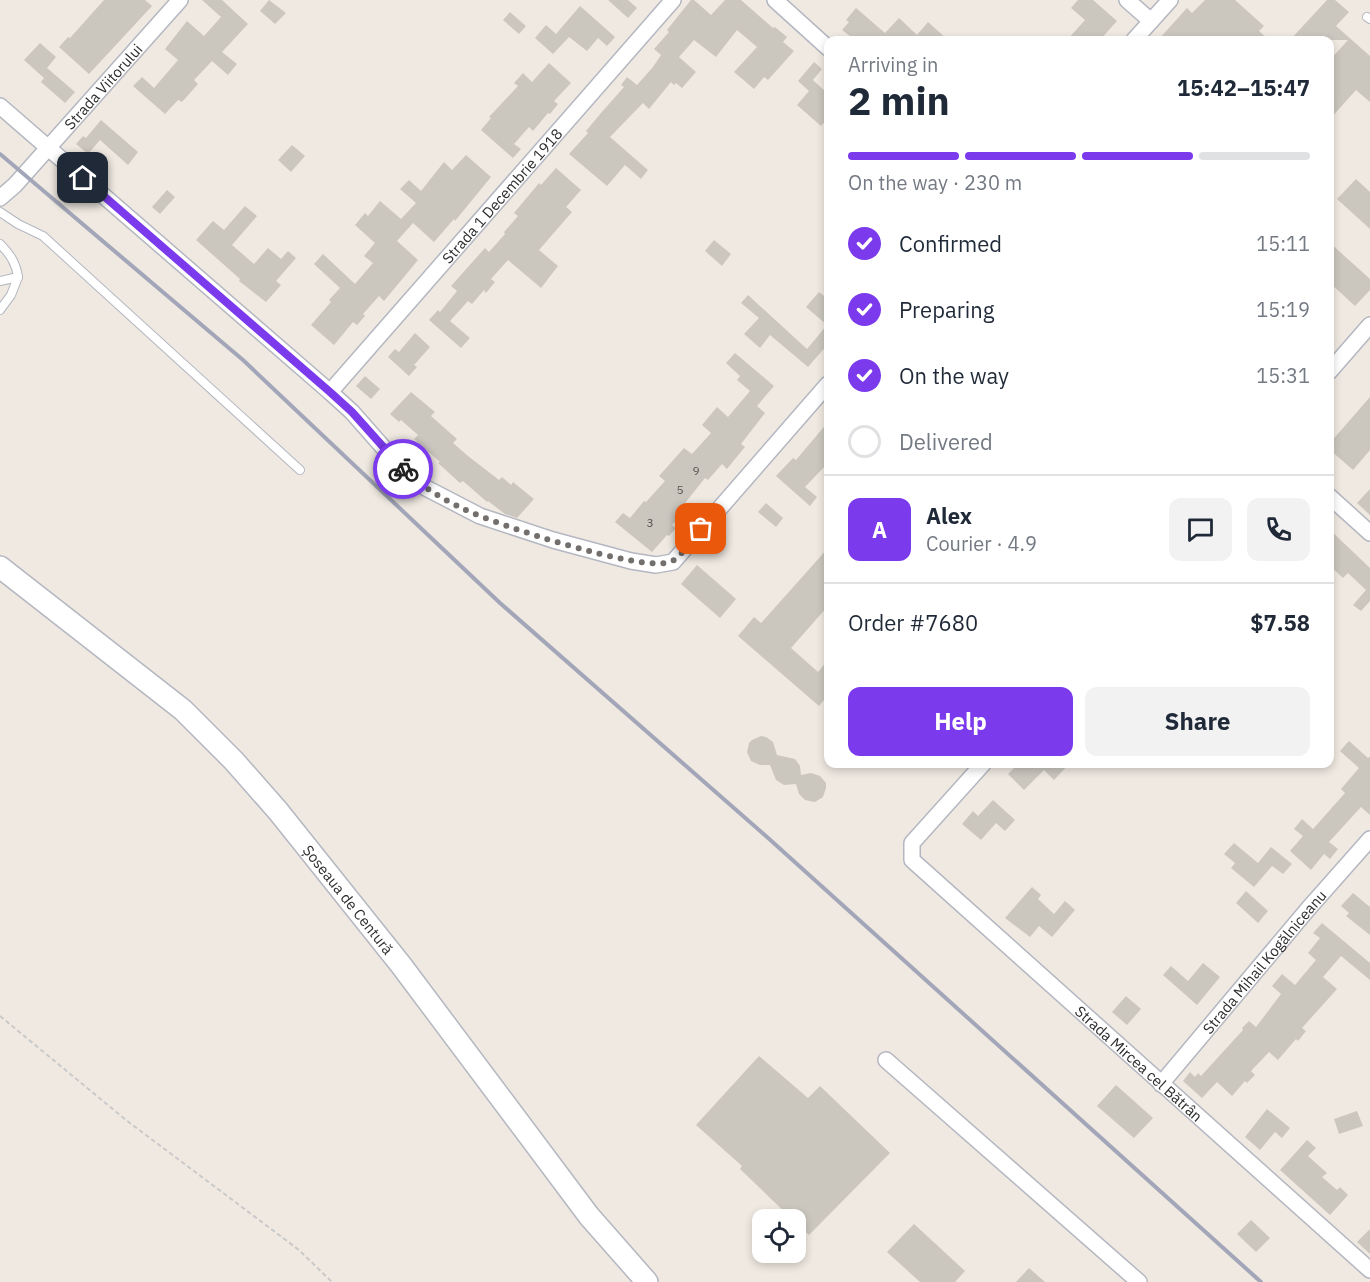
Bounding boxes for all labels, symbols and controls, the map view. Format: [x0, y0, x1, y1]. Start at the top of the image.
street label: Strada Viitorului [60, 40, 146, 133]
text: Arriving in [848, 51, 938, 78]
text: 15:42–15:47 [1177, 73, 1310, 102]
text: 2 min [848, 75, 950, 126]
street label: Strada 1 Decembrie 1918 [438, 124, 566, 267]
pin [57, 152, 108, 203]
icon: home [66, 161, 99, 194]
text: On the way · 230 m [848, 169, 1022, 196]
icon: check [848, 227, 881, 260]
text: Confirmed [899, 229, 1002, 258]
text: 15:11 [1256, 230, 1310, 257]
icon: check [848, 293, 881, 326]
text: Preparing [899, 295, 994, 324]
text: 15:19 [1256, 296, 1310, 323]
icon: check [848, 359, 881, 392]
text: On the way [899, 361, 1009, 390]
text: 15:31 [1256, 362, 1310, 389]
text: Delivered [899, 427, 993, 456]
courier [373, 439, 433, 499]
icon: bike [387, 453, 420, 486]
house number: 9 [692, 463, 700, 478]
house number: 5 [676, 482, 684, 497]
button: chat [1169, 498, 1232, 561]
button: phone [1247, 498, 1310, 561]
text: Alex [926, 501, 972, 530]
pin [675, 503, 726, 554]
icon: bag [684, 512, 717, 545]
house number: 3 [646, 515, 654, 530]
text: A [872, 515, 887, 544]
text: Courier · 4.9 [926, 530, 1037, 557]
text: Order #7680 [848, 608, 978, 637]
text: $7.58 [1250, 608, 1310, 637]
button: Help [848, 687, 1073, 756]
button: Share [1085, 687, 1310, 756]
street label: Șoseaua de Centură [299, 841, 398, 958]
street label: Strada Mihail Kogălniceanu [1198, 886, 1330, 1037]
street label: Strada Mircea cel Bătrân [1071, 1001, 1207, 1125]
map controls [752, 1209, 806, 1263]
button: locate [752, 1209, 806, 1263]

